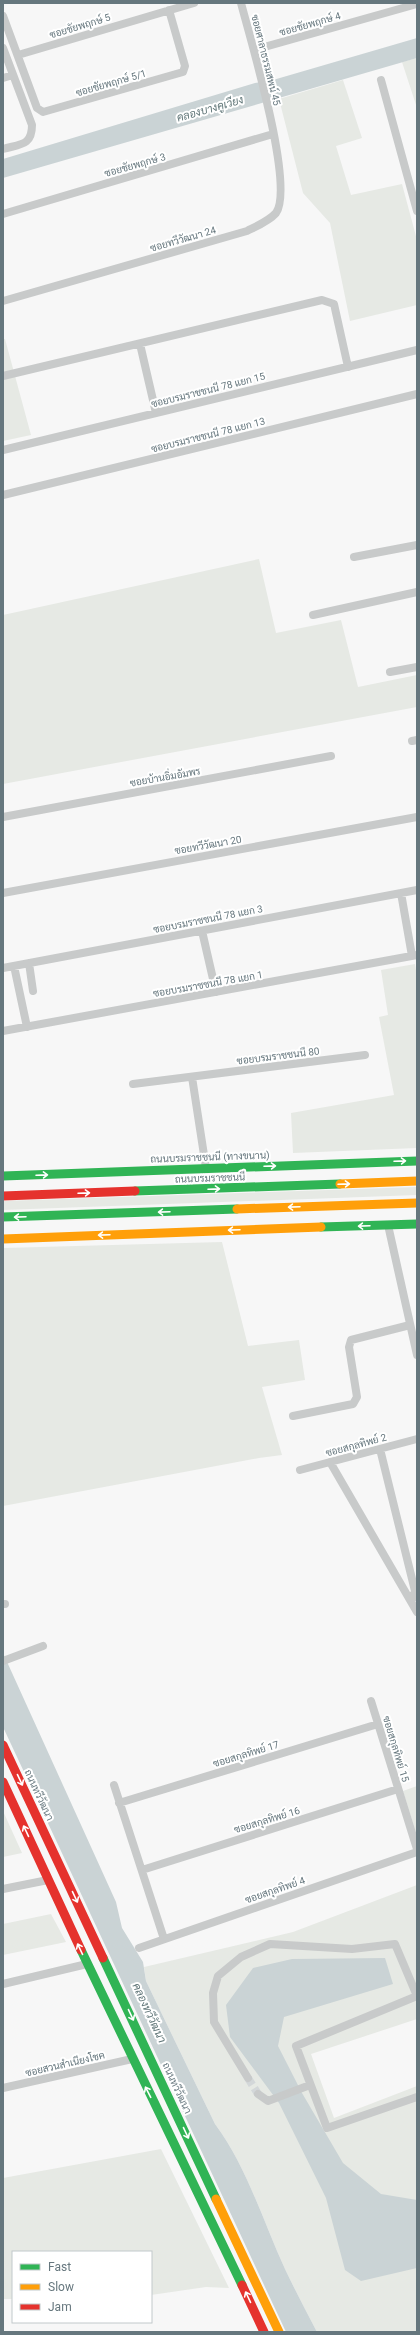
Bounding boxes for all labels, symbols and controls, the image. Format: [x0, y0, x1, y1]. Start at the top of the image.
street label: ซอยชัยพฤกษ์ 4 [278, 8, 343, 39]
street label: ซอยชัยพฤกษ์ 5 [48, 9, 112, 41]
street label: ซอยศาลาธรรมสพน์ 45 [249, 13, 285, 107]
street label: ซอยชัยพฤกษ์ 5/1 [74, 66, 148, 99]
water label: คลองบางคูเวียง [175, 91, 245, 126]
street label: ซอยชัยพฤกษ์ 3 [103, 149, 167, 180]
street label: ซอยทวีวัฒนา 24 [149, 223, 217, 254]
street label: ซอยบรมราชชนนี 78 แยก 15 [150, 369, 266, 409]
street label: ซอยบรมราชชนนี 78 แยก 13 [150, 415, 266, 454]
street label: ซอยบ้านอิ่มอัมพร [128, 763, 201, 789]
street label: ซอยทวีวัฒนา 20 [173, 833, 243, 856]
street label: ซอยบรมราชชนนี 78 แยก 3 [152, 902, 264, 935]
street label: ซอยบรมราชชนนี 78 แยก 1 [152, 968, 264, 999]
street label: ซอยบรมราชชนนี 80 [236, 1044, 320, 1067]
street label: ถนนบรมราชชนนี (ทางขนาน) [150, 1148, 270, 1166]
one-way arrow [393, 1157, 406, 1165]
one-way arrow [263, 1162, 276, 1170]
street label: ถนนบรมราชชนนี [175, 1170, 245, 1185]
one-way arrow [35, 1171, 48, 1178]
one-way arrow [337, 1180, 350, 1188]
one-way arrow [207, 1185, 220, 1192]
one-way arrow [77, 1190, 90, 1197]
one-way arrow [288, 1203, 301, 1211]
one-way arrow [158, 1208, 171, 1215]
one-way arrow [14, 1213, 27, 1221]
one-way arrow [358, 1222, 371, 1229]
one-way arrow [228, 1227, 241, 1234]
one-way arrow [98, 1232, 111, 1239]
street label: ซอยสกุลทิพย์ 2 [324, 1430, 389, 1460]
street label: ซอยสกุลทิพย์ 15 [379, 1714, 413, 1784]
street label: ซอยสกุลทิพย์ 17 [211, 1737, 281, 1771]
street label: ถนนทวีวัฒนา [22, 1767, 57, 1822]
one-way arrow [17, 1774, 24, 1786]
street label: ซอยสกุลทิพย์ 16 [232, 1803, 302, 1837]
one-way arrow [21, 1825, 29, 1837]
street label: ซอยสกุลทิพย์ 4 [243, 1873, 307, 1907]
one-way arrow [72, 1891, 79, 1903]
one-way arrow [76, 1943, 83, 1955]
water label: คลองทวีวัฒนา [129, 1980, 170, 2045]
one-way arrow [128, 2009, 135, 2021]
street label: ซอยสวนสำเนียงโชค [24, 2049, 106, 2079]
street label: ถนนทวีวัฒนา [160, 2060, 195, 2115]
one-way arrow [144, 2086, 151, 2098]
one-way arrow [183, 2126, 190, 2138]
legend [12, 2251, 152, 2323]
text: Fast [48, 2260, 71, 2274]
text: Slow [48, 2280, 74, 2294]
one-way arrow [244, 2291, 251, 2303]
text: Jam [48, 2300, 72, 2314]

